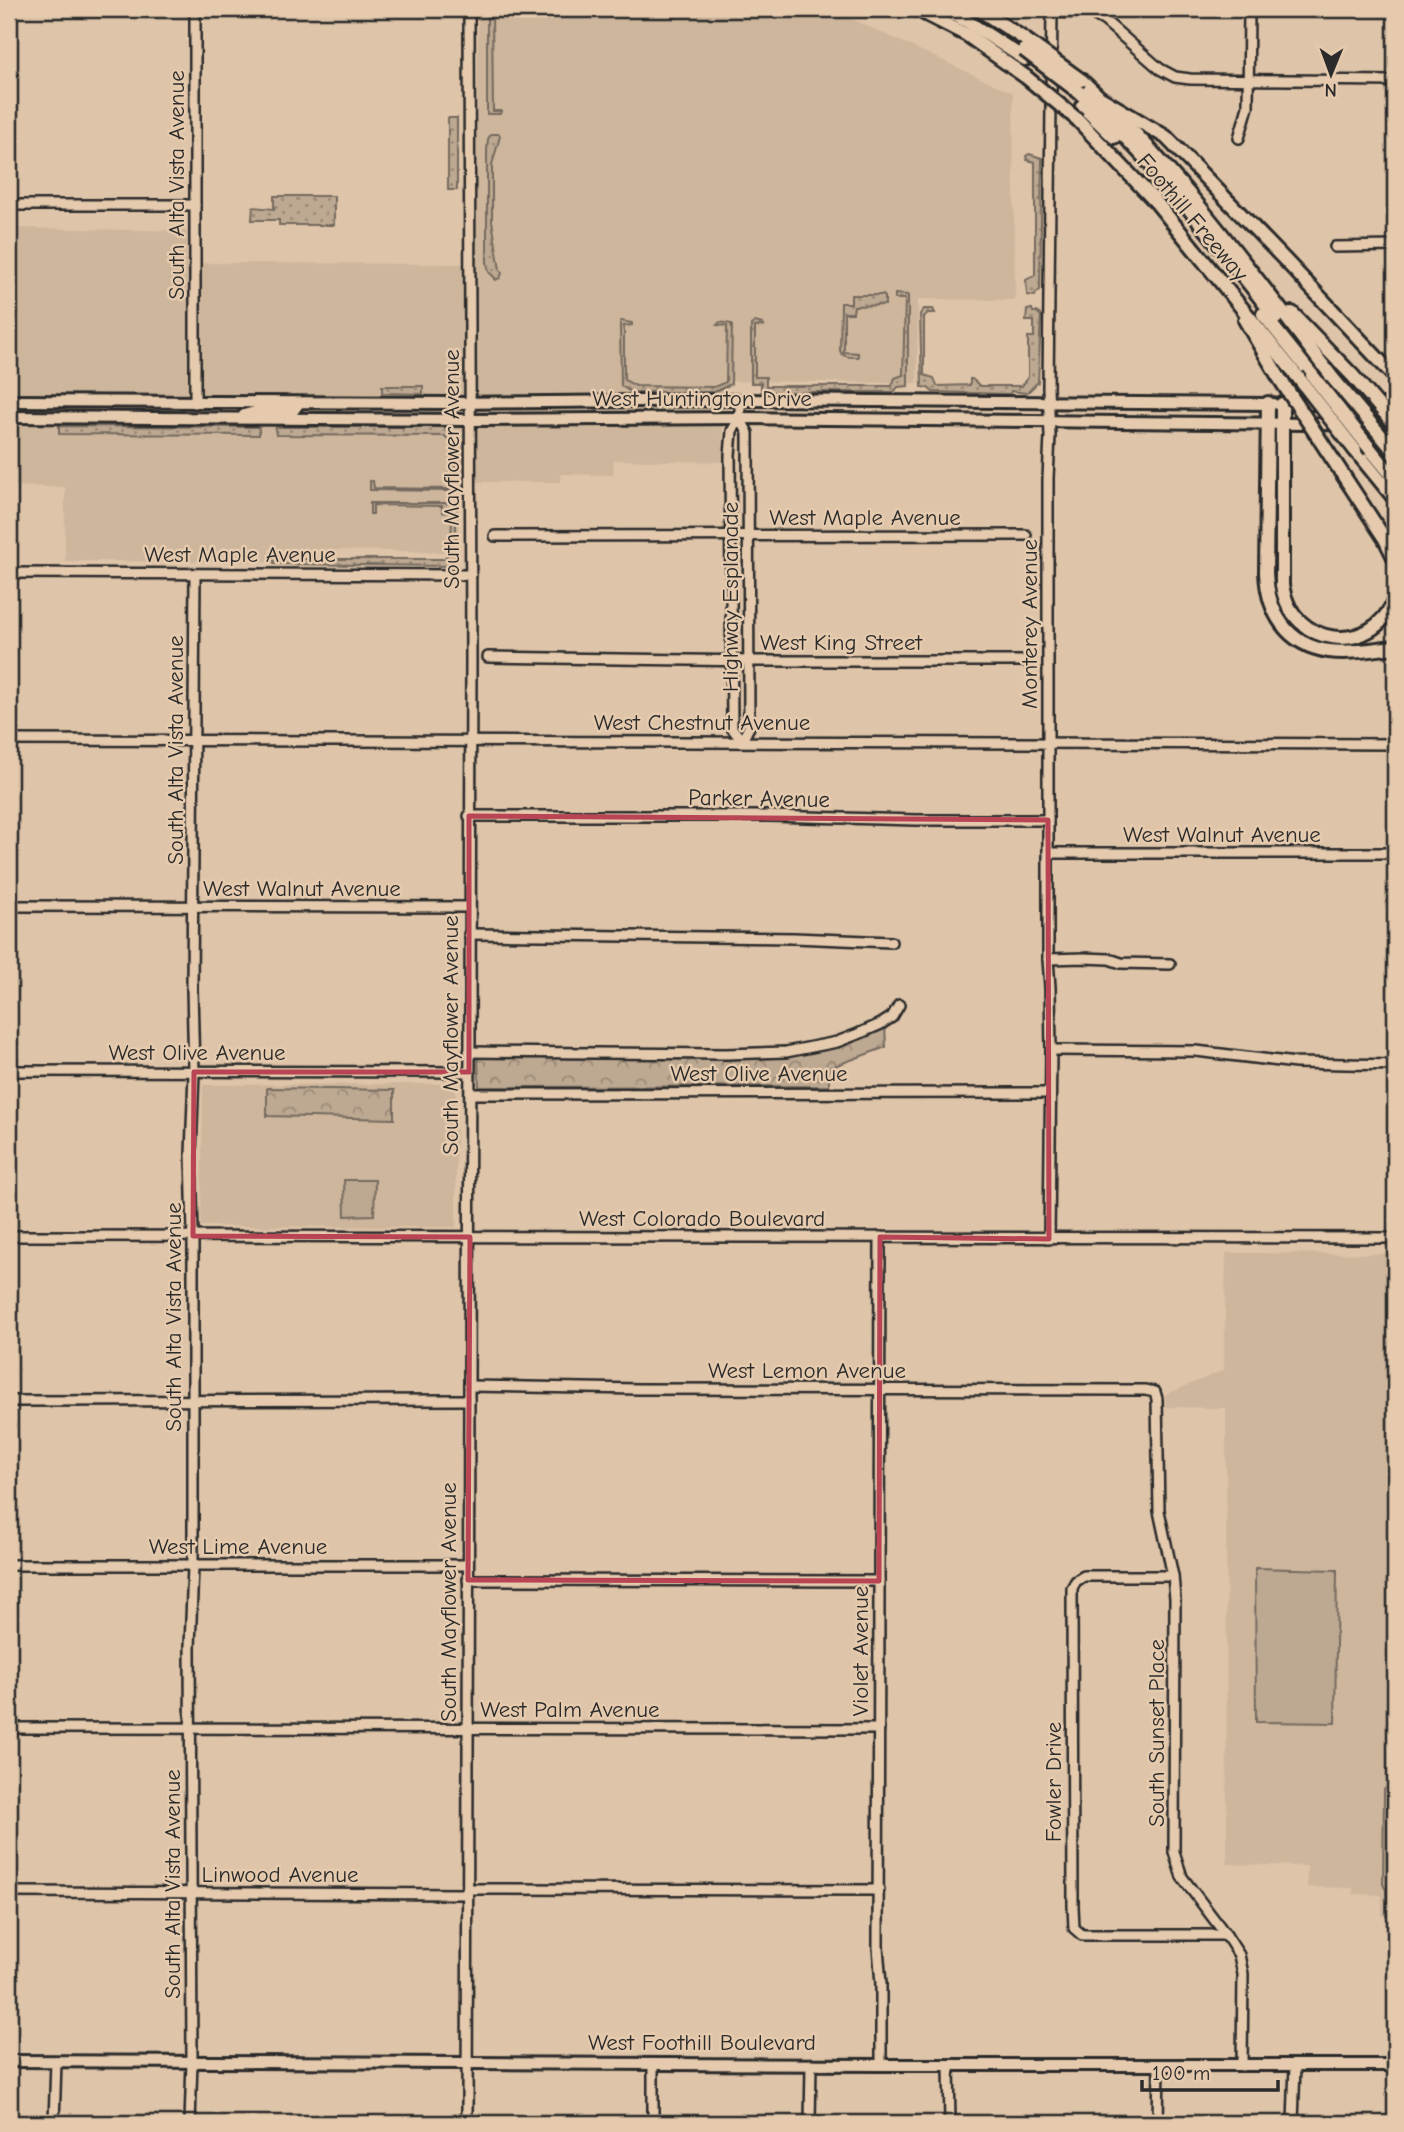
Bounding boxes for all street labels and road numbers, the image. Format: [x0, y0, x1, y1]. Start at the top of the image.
street label: South Alta Vista Avenue [163, 70, 190, 300]
street label: Foothill Freeway [1131, 148, 1254, 287]
street label: South Mayflower Avenue [438, 349, 465, 589]
street label: West Huntington Drive [592, 385, 812, 412]
street label: Highway Esplanade [717, 502, 744, 692]
street label: West Maple Avenue [769, 504, 961, 531]
street label: Monterey Avenue [1016, 539, 1043, 709]
street label: West Maple Avenue [144, 541, 336, 568]
street label: West King Street [760, 629, 923, 656]
street label: South Alta Vista Avenue [162, 635, 189, 865]
street label: West Chestnut Avenue [594, 709, 810, 736]
street label: Parker Avenue [688, 784, 830, 813]
street label: West Walnut Avenue [1123, 821, 1321, 848]
street label: West Walnut Avenue [203, 875, 401, 902]
street label: South Mayflower Avenue [437, 915, 464, 1155]
street label: West Olive Avenue [108, 1039, 286, 1066]
street label: West Olive Avenue [670, 1060, 848, 1087]
street label: South Alta Vista Avenue [160, 1202, 187, 1432]
street label: West Colorado Boulevard [579, 1205, 825, 1232]
street label: West Lemon Avenue [708, 1357, 906, 1384]
street label: South Mayflower Avenue [435, 1482, 462, 1722]
street label: West Lime Avenue [149, 1533, 327, 1560]
street label: Violet Avenue [847, 1586, 874, 1716]
street label: South Sunset Place [1143, 1639, 1170, 1827]
street label: West Palm Avenue [480, 1696, 660, 1723]
street label: Fowler Drive [1040, 1722, 1067, 1842]
street label: South Alta Vista Avenue [159, 1769, 186, 1999]
street label: Linwood Avenue [201, 1861, 359, 1888]
street label: West Foothill Boulevard [588, 2029, 816, 2056]

